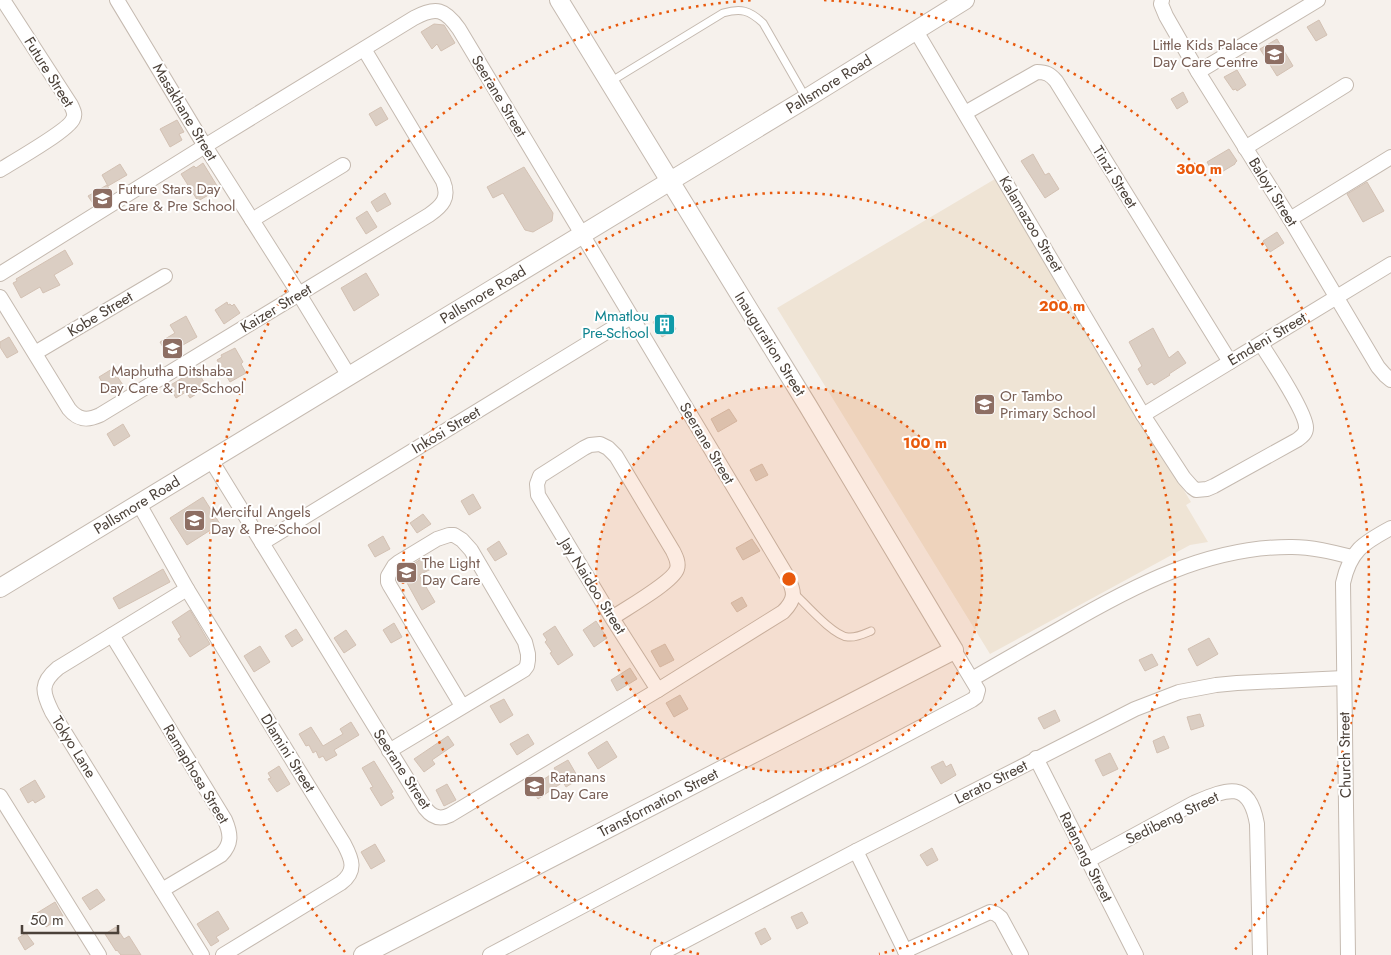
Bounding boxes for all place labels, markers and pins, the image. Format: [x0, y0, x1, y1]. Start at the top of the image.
place label: Little Kids Palace Day Care Centre [1152, 34, 1258, 73]
school or university icon: Little Kids Palace Day Care Centre [1262, 42, 1286, 66]
place label: Future Stars Day Care & Pre School [118, 178, 235, 217]
school or university icon: Future Stars Day Care & Pre School [90, 186, 114, 210]
place label: Mmatlou Pre-School [582, 305, 649, 344]
building icon: Mmatlou Pre-School [653, 313, 677, 337]
school or university icon: Maphutha Ditshaba Day Care & Pre-School [160, 336, 184, 360]
place label: Maphutha Ditshaba Day Care & Pre-School [100, 360, 244, 399]
place label: Or Tambo Primary School [1000, 385, 1096, 424]
school or university icon: Or Tambo Primary School [972, 393, 996, 417]
place label: Merciful Angels Day & Pre-School [211, 501, 321, 540]
school or university icon: Merciful Angels Day & Pre-School [183, 509, 207, 533]
place label: The Light Day Care [422, 552, 481, 591]
school or university icon: The Light Day Care [394, 560, 418, 584]
centre of rings [780, 570, 798, 588]
place label: Ratanans Day Care [550, 766, 609, 805]
school or university icon: Ratanans Day Care [522, 774, 546, 798]

